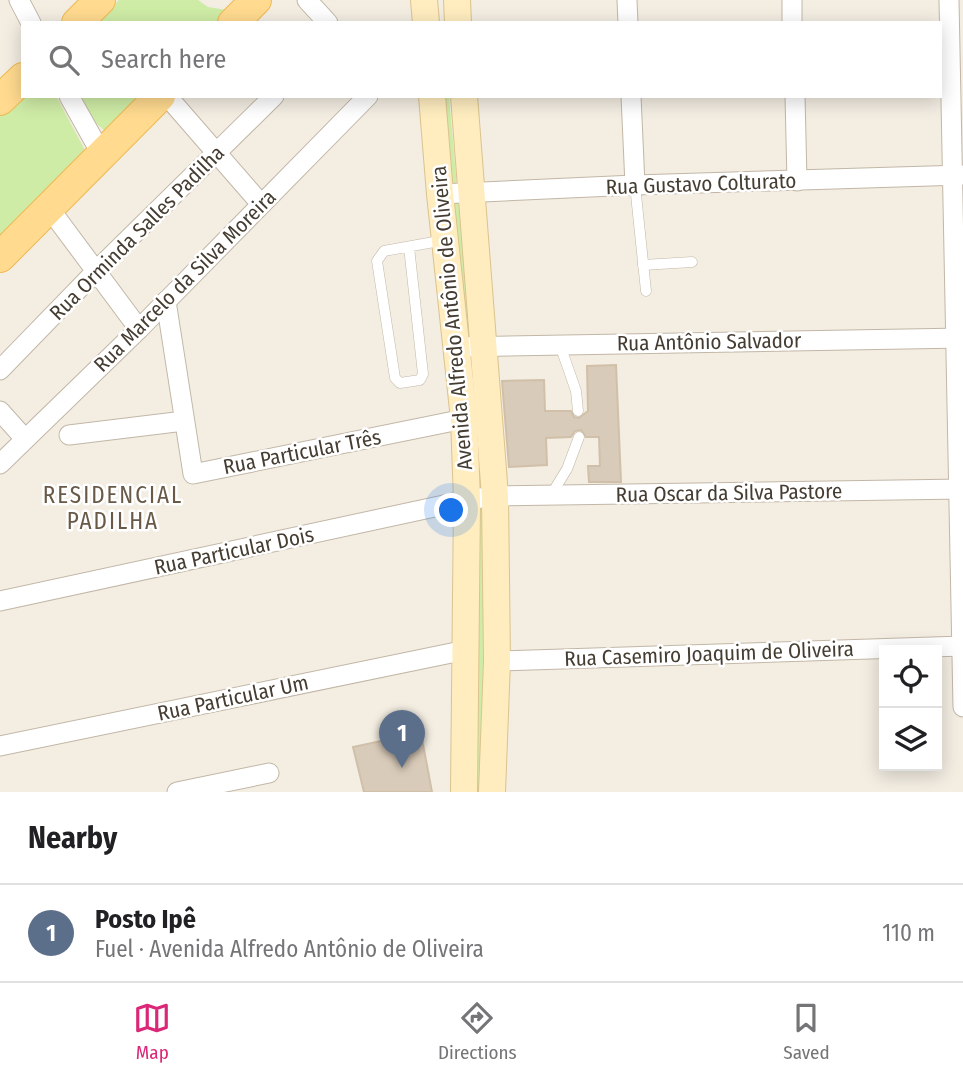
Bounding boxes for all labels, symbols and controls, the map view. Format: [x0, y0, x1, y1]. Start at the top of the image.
search box [21, 21, 942, 98]
icon: search [45, 41, 83, 79]
text: Search here [101, 44, 226, 75]
street label: Rua Orminda Salles Padilha [44, 140, 230, 326]
street label: Avenida Alfredo Antônio de Oliveira [426, 165, 478, 471]
street label: Rua Gustavo Colturato [605, 168, 797, 200]
street label: Rua Marcelo da Silva Moreira [88, 184, 282, 378]
street label: Rua Antônio Salvador [617, 327, 802, 357]
street label: Rua Particular Três [221, 424, 383, 480]
street label: Rua Oscar da Silva Pastore [615, 478, 843, 508]
district label: RESIDENCIAL PADILHA [43, 481, 183, 535]
your location [434, 493, 468, 527]
street label: Rua Particular Dois [152, 521, 316, 581]
street label: Rua Casemiro Joaquim de Oliveira [564, 636, 854, 672]
map controls [879, 645, 942, 771]
button: locate [879, 645, 942, 708]
street label: Rua Particular Um [155, 669, 311, 727]
button: layers [879, 708, 942, 771]
pin: 1 [379, 710, 425, 768]
text: Nearby [28, 820, 117, 856]
text: Posto Ipê [95, 904, 196, 935]
text: 1 [46, 919, 56, 947]
text: 110 m [882, 919, 935, 947]
text: Fuel · Avenida Alfredo Antônio de Oliveira [95, 935, 484, 963]
tab: Map [133, 999, 171, 1064]
tab: Directions [438, 999, 517, 1064]
tab: Saved [783, 999, 830, 1064]

